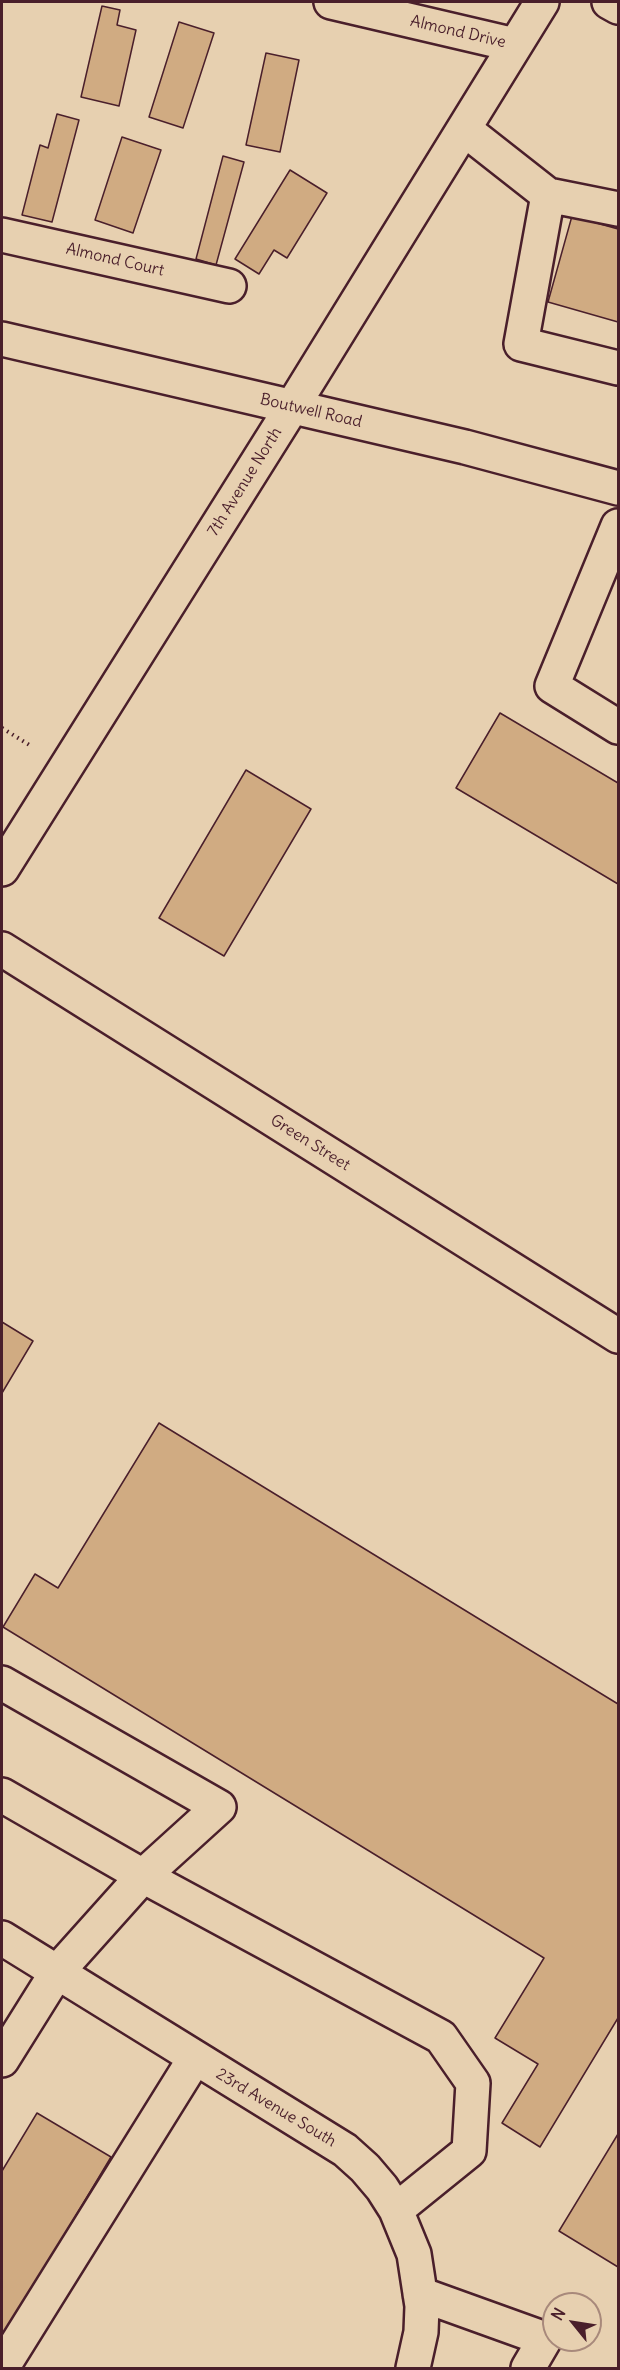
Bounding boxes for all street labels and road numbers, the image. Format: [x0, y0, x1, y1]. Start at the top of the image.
street label: Almond Drive [408, 12, 508, 52]
street label: Almond Court [64, 239, 166, 281]
street label: Boutwell Road [258, 390, 364, 432]
street label: 7th Avenue North [204, 424, 286, 540]
street label: Green Street [266, 1111, 354, 1175]
street label: 23rd Avenue South [212, 2065, 340, 2151]

